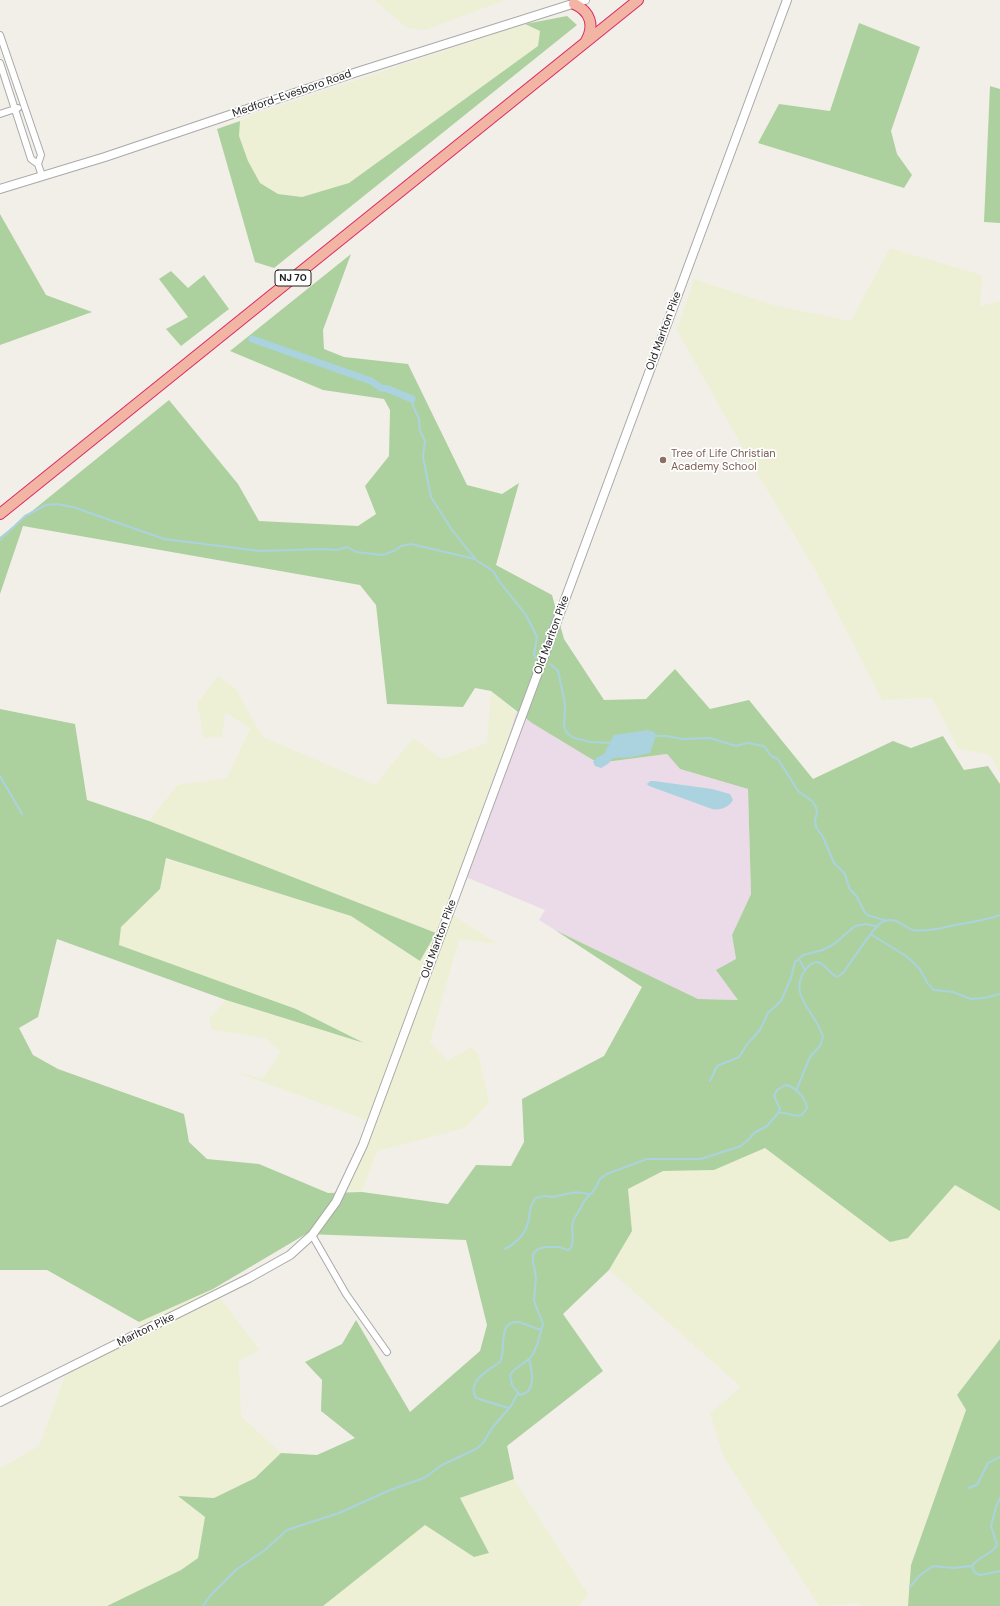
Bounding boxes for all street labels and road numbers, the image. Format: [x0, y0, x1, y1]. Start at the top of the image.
street label: Medford-Evesboro Road [231, 67, 353, 121]
road number: NJ 70 [275, 270, 311, 286]
street label: Old Marlton Pike [644, 290, 684, 372]
street label: Old Marlton Pike [532, 594, 572, 676]
street label: Old Marlton Pike [419, 898, 459, 980]
street label: Marlton Pike [115, 1310, 177, 1350]

